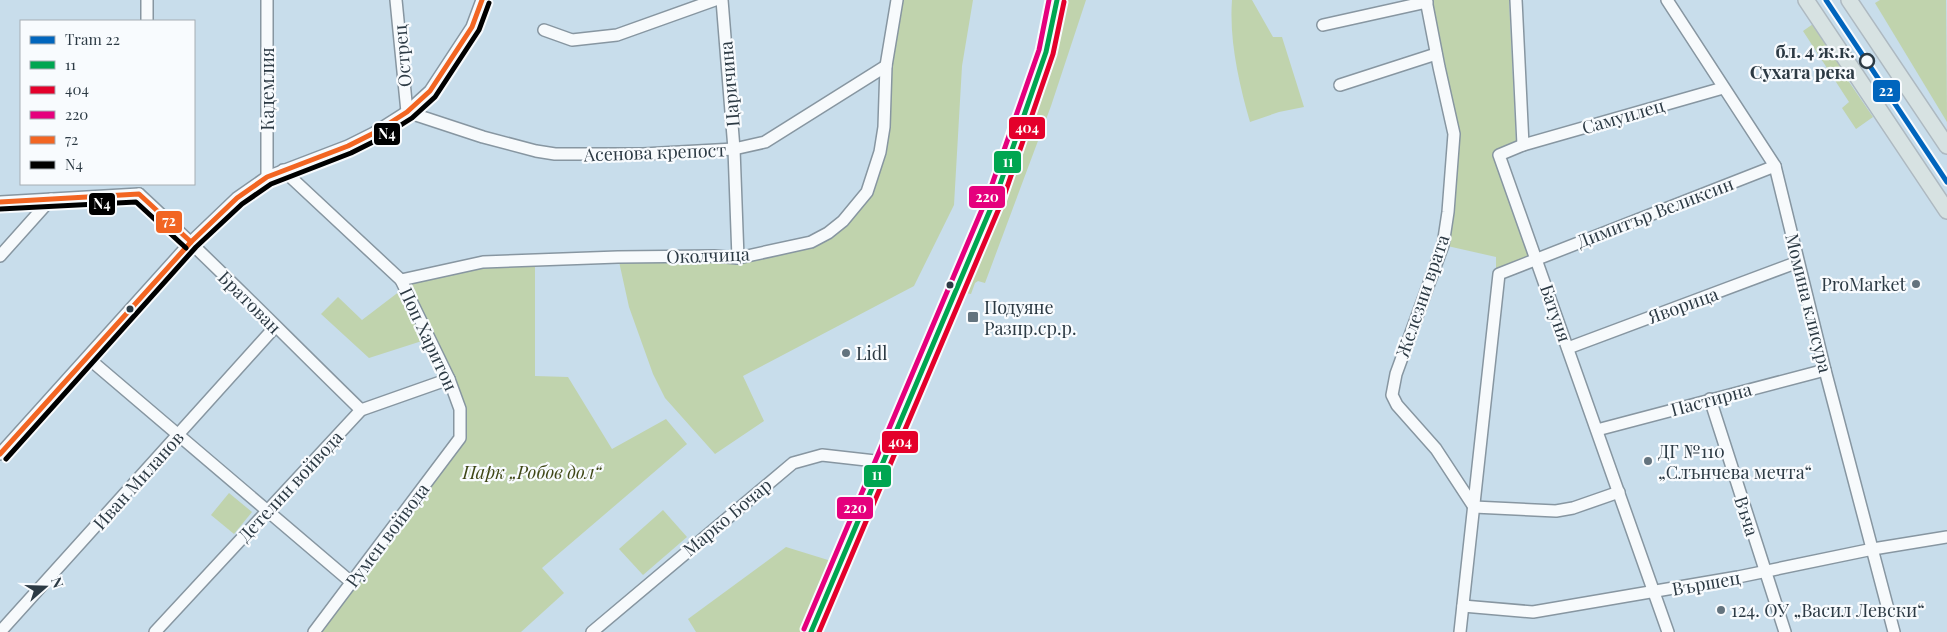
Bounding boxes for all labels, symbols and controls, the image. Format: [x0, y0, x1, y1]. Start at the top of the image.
legend [20, 20, 195, 185]
street label: Острец [387, 24, 417, 88]
text: Tram 22 [65, 29, 120, 49]
place label: бл. 4 ж.к. Сухата река [1750, 39, 1856, 84]
street label: Царичина [713, 40, 745, 128]
street label: Кадемлия [255, 47, 279, 131]
marker: бл. 4 ж.к. Сухата река [1859, 53, 1875, 69]
text: 11 [65, 54, 77, 74]
text: 404 [65, 79, 89, 99]
line badge: 22 [1872, 79, 1901, 103]
text: 22 [1879, 81, 1893, 100]
street label: Самуилец [1579, 93, 1667, 139]
text: 220 [65, 104, 88, 124]
line badge: 404 [1008, 116, 1046, 140]
text: 404 [1015, 118, 1039, 137]
line badge: N4 [373, 122, 401, 146]
text: N4 [378, 124, 396, 143]
text: 72 [65, 129, 78, 149]
street label: Асенова крепост [582, 138, 727, 167]
line badge: 11 [993, 150, 1022, 174]
text: 11 [1003, 152, 1013, 171]
text: N4 [65, 154, 83, 174]
street label: Димитър Великсин [1573, 171, 1737, 253]
line badge: 220 [968, 185, 1006, 209]
text: 220 [975, 187, 999, 206]
line badge: N4 [88, 192, 116, 216]
text: N4 [93, 194, 111, 213]
line badge: 72 [155, 210, 183, 234]
text: 72 [162, 211, 176, 230]
street label: Железни врата [1390, 231, 1454, 361]
street label: Момина клисура [1780, 231, 1838, 375]
street label: Околчица [666, 242, 750, 268]
street label: Братован [213, 265, 287, 339]
place label: ProMarket [1821, 272, 1907, 296]
marker: ProMarket [1910, 278, 1922, 290]
unlabelled marker [945, 280, 955, 290]
street label: Батуня [1535, 281, 1577, 345]
street label: Яворица [1644, 281, 1722, 329]
street label: Поп Харитон [395, 283, 463, 395]
place label: Подуяне Разпр.ср.р. [984, 295, 1077, 340]
unlabelled marker [125, 304, 135, 314]
marker: Подуяне Разпр.ср.р. [966, 310, 980, 324]
place label: Lidl [856, 341, 887, 365]
marker: Lidl [840, 347, 852, 359]
street label: Пастирна [1668, 377, 1754, 421]
street label: Иван Миланов [87, 425, 189, 534]
street label: Детелин войвода [232, 425, 348, 547]
line badge: 404 [881, 430, 919, 454]
text: 404 [888, 432, 912, 451]
place label: ДГ №110 „Слънчева мечта“ [1658, 439, 1812, 484]
marker: ДГ №110 „Слънчева мечта“ [1642, 455, 1654, 467]
park label: Парк „Робов дол“ [462, 460, 602, 484]
line badge: 11 [863, 464, 892, 488]
text: 11 [872, 465, 882, 484]
street label: Марко Бочар [678, 473, 776, 561]
street label: Румен войвода [340, 478, 434, 592]
street label: Въча [1729, 493, 1765, 539]
line badge: 220 [836, 496, 874, 520]
text: 220 [843, 498, 867, 517]
north arrow [20, 562, 70, 612]
street label: Вършец [1670, 565, 1742, 601]
text: N [47, 574, 68, 590]
place label: 124. ОУ „Васил Левски“ [1731, 598, 1925, 622]
marker: 124. ОУ „Васил Левски“ [1715, 604, 1727, 616]

